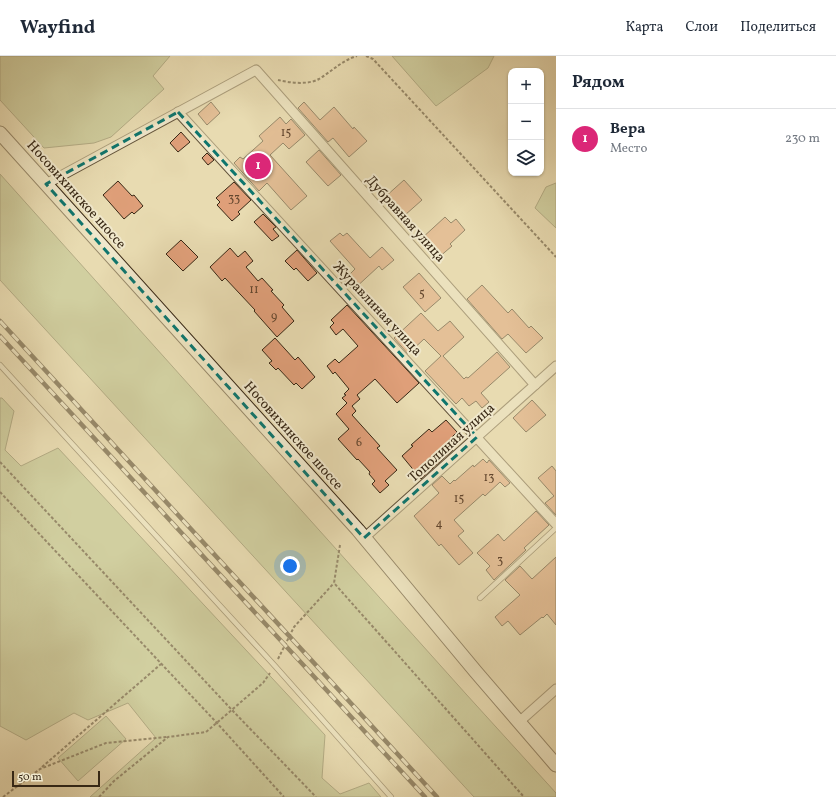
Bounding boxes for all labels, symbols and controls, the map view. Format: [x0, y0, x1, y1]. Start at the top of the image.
text: Wayfind [20, 15, 95, 41]
text: Карта [625, 18, 663, 37]
text: Слои [685, 18, 718, 37]
text: Поделиться [740, 18, 816, 37]
map controls [508, 68, 544, 176]
button: + [508, 68, 544, 104]
text: Рядом [572, 71, 625, 94]
button: − [508, 104, 544, 140]
text: Вера [610, 119, 645, 140]
house number: 15 [281, 125, 291, 141]
text: 1 [582, 130, 588, 148]
text: 230 m [785, 130, 820, 148]
street label: Носовихинское шоссе [22, 137, 130, 254]
button: layers [508, 140, 544, 176]
text: Место [610, 140, 647, 158]
pin: 1 [245, 151, 271, 181]
street label: Дубравная улица [361, 171, 449, 267]
house number: 33 [228, 191, 240, 207]
street label: Журавлиная улица [328, 258, 426, 360]
house number: 11 [249, 282, 259, 298]
house number: 5 [419, 286, 425, 302]
house number: 9 [271, 309, 277, 325]
street label: Носовихинское шоссе [239, 378, 347, 495]
street label: Тополиная улица [405, 399, 499, 487]
house number: 6 [356, 435, 362, 451]
house number: 13 [484, 470, 494, 486]
house number: 15 [454, 491, 464, 507]
house number: 4 [435, 516, 443, 532]
house number: 3 [497, 553, 503, 569]
your location [280, 556, 300, 576]
scale bar [12, 769, 100, 788]
text: 50 m [18, 770, 42, 785]

